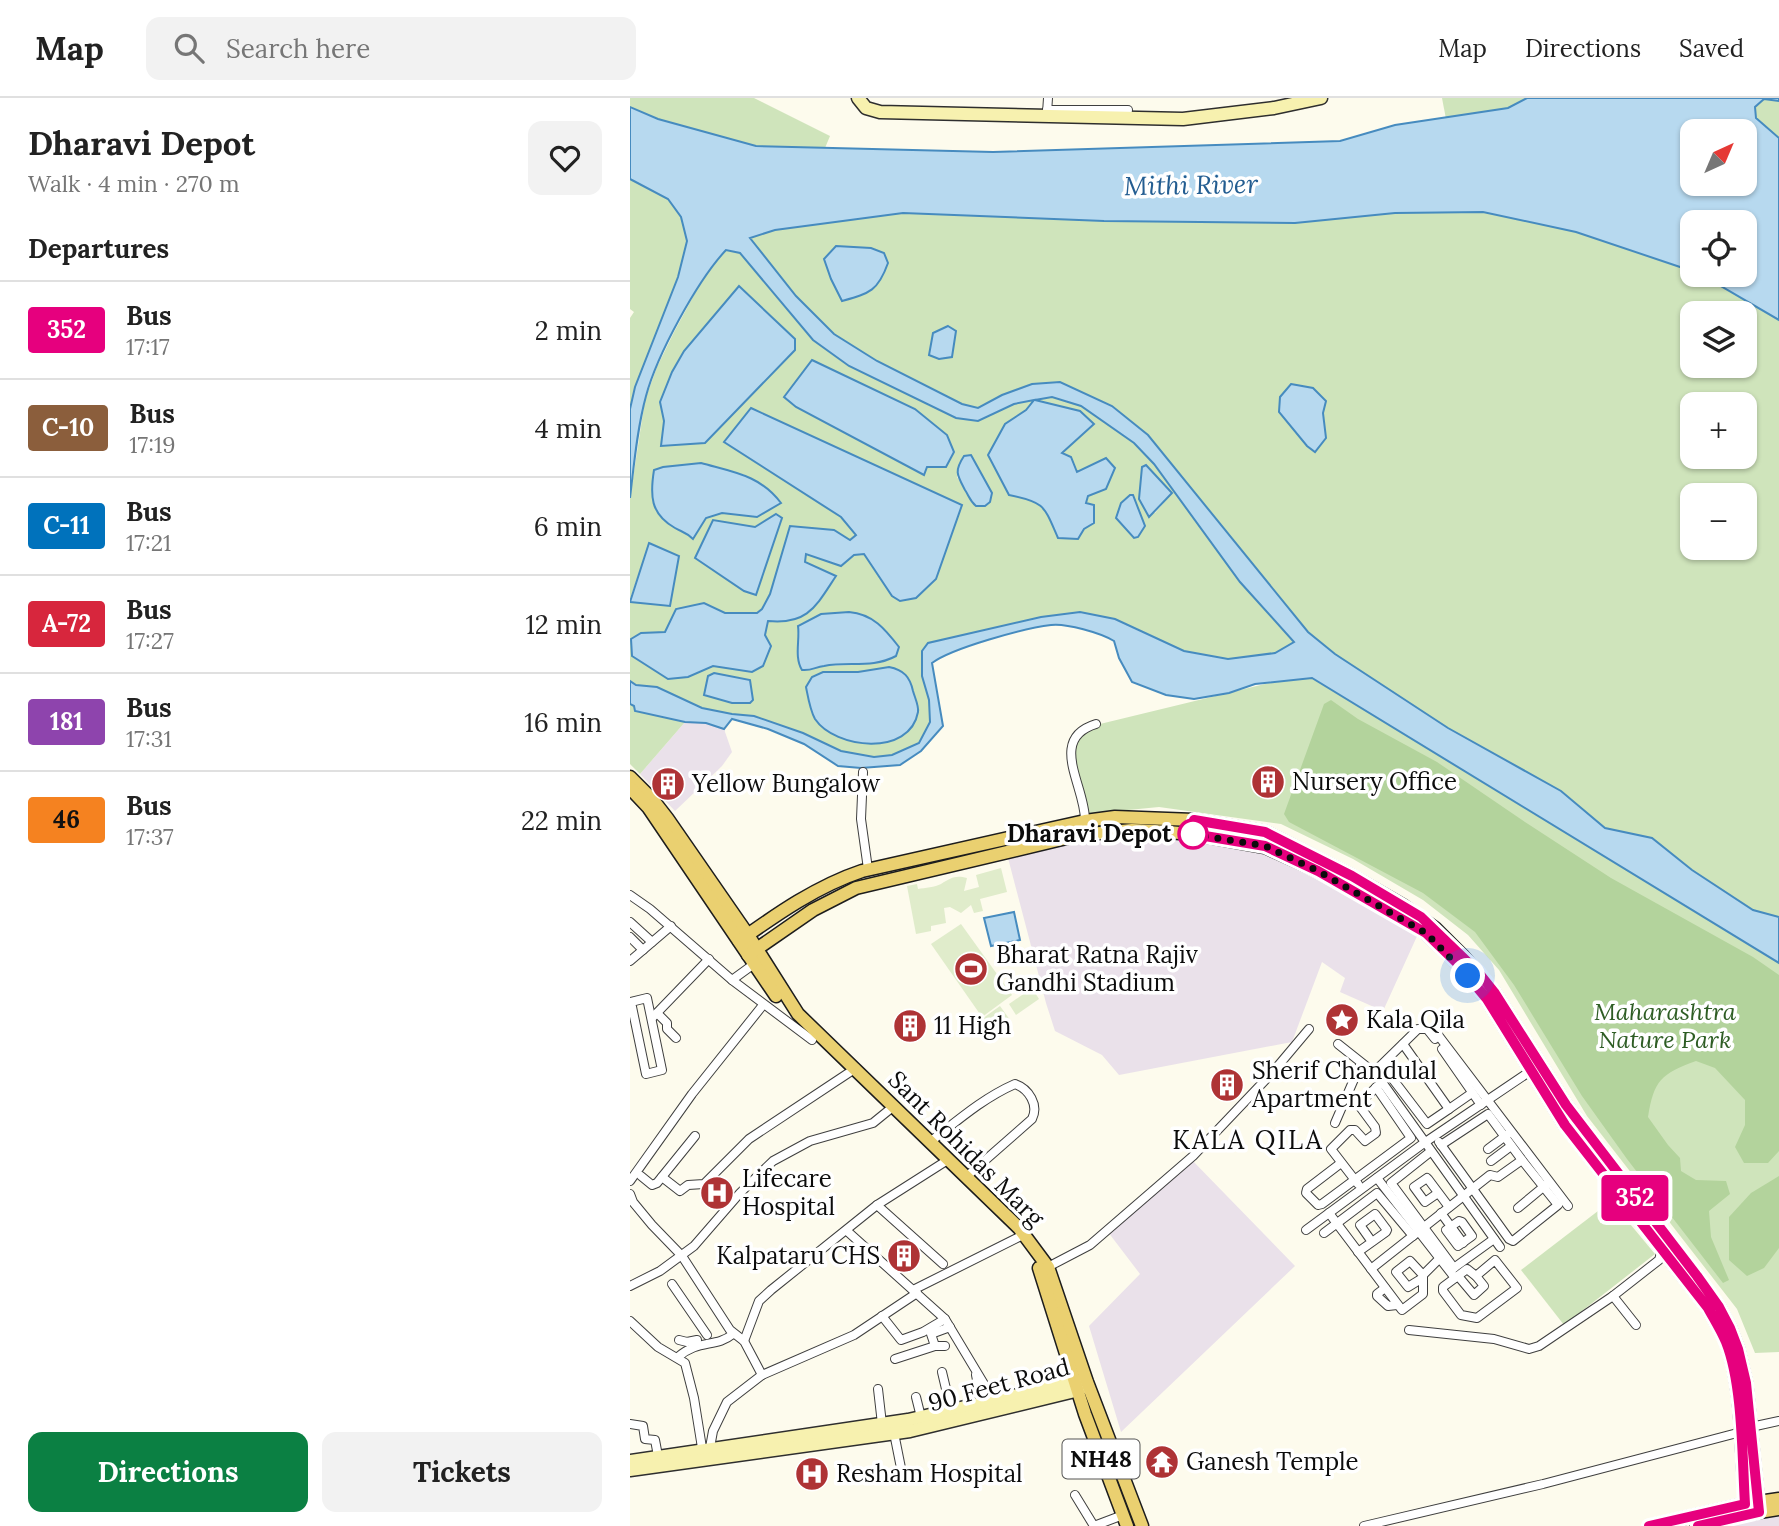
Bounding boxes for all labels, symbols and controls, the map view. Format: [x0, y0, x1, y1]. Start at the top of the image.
search box [146, 17, 636, 80]
text: Map [35, 27, 104, 69]
icon: search [170, 29, 208, 67]
text: Search here [226, 32, 370, 65]
text: Map [1438, 33, 1487, 64]
text: Directions [1525, 33, 1641, 64]
text: Saved [1679, 33, 1744, 64]
north arrow [1680, 119, 1757, 196]
map controls [1680, 119, 1757, 560]
button: heart [528, 121, 602, 195]
text: Dharavi Depot [28, 122, 255, 164]
water label: Mithi River [1124, 167, 1259, 202]
text: Walk · 4 min · 270 m [28, 169, 240, 198]
button: locate [1680, 210, 1757, 287]
text: Departures [28, 232, 169, 265]
text: Bus [126, 299, 172, 332]
button: layers [1680, 301, 1757, 378]
text: 352 [47, 314, 86, 345]
text: 2 min [535, 314, 602, 347]
text: 17:17 [126, 332, 170, 361]
button: + [1680, 392, 1757, 469]
text: Bus [129, 397, 175, 430]
text: C-10 [42, 412, 94, 443]
text: 4 min [535, 412, 602, 445]
text: 17:19 [129, 430, 176, 459]
button: − [1680, 483, 1757, 560]
text: Bus [126, 495, 172, 528]
text: C-11 [43, 510, 90, 541]
text: 6 min [534, 510, 602, 543]
text: 17:21 [126, 528, 171, 557]
text: Bus [126, 593, 172, 626]
text: A-72 [42, 608, 91, 639]
text: 12 min [525, 608, 602, 641]
text: 17:27 [126, 626, 174, 655]
text: Bus [126, 691, 172, 724]
text: 181 [50, 706, 83, 737]
text: 16 min [524, 706, 602, 739]
text: 17:31 [126, 724, 172, 753]
building icon: Nursery Office [1249, 763, 1287, 801]
building icon: Yellow Bungalow [649, 765, 687, 803]
place label: Nursery Office [1292, 766, 1457, 797]
place label: Yellow Bungalow [691, 768, 881, 799]
text: Bus [126, 789, 172, 822]
text: 46 [53, 804, 80, 835]
text: 22 min [521, 804, 602, 837]
place label: Dharavi Depot [1007, 818, 1173, 849]
marker: Dharavi Depot [1178, 819, 1208, 849]
text: 17:37 [126, 822, 174, 851]
place label: Bharat Ratna Rajiv Gandhi Stadium [996, 939, 1199, 998]
sports icon: Bharat Ratna Rajiv Gandhi Stadium [952, 950, 990, 988]
your location [1450, 958, 1485, 993]
park label: Maharashtra Nature Park [1594, 996, 1737, 1055]
place icon: Kala Qila [1323, 1001, 1361, 1039]
place label: Kala Qila [1366, 1004, 1465, 1035]
building icon: 11 High [891, 1007, 929, 1045]
place label: 11 High [934, 1010, 1011, 1041]
place label: Sherif Chandulal Apartment [1251, 1055, 1437, 1114]
street label: Sant Rohidas Marg [882, 1064, 1051, 1234]
building icon: Sherif Chandulal Apartment [1208, 1066, 1246, 1104]
district label: KALA QILA [1172, 1123, 1324, 1156]
place label: Lifecare Hospital [742, 1163, 835, 1222]
hospital icon: Lifecare Hospital [698, 1174, 736, 1212]
line badge: 352 [1595, 1175, 1675, 1221]
text: 352 [1615, 1182, 1655, 1213]
building icon: Kalpataru CHS [885, 1237, 923, 1275]
place label: Kalpataru CHS [716, 1240, 880, 1271]
street label: 90 Feet Road [925, 1351, 1073, 1418]
button: Directions [28, 1432, 308, 1512]
button: Tickets [322, 1432, 602, 1512]
road number: NH48 [1063, 1440, 1140, 1478]
temple icon: Ganesh Temple [1143, 1443, 1181, 1481]
place label: Ganesh Temple [1186, 1446, 1359, 1477]
hospital icon: Resham Hospital [793, 1455, 831, 1493]
place label: Resham Hospital [836, 1458, 1023, 1489]

